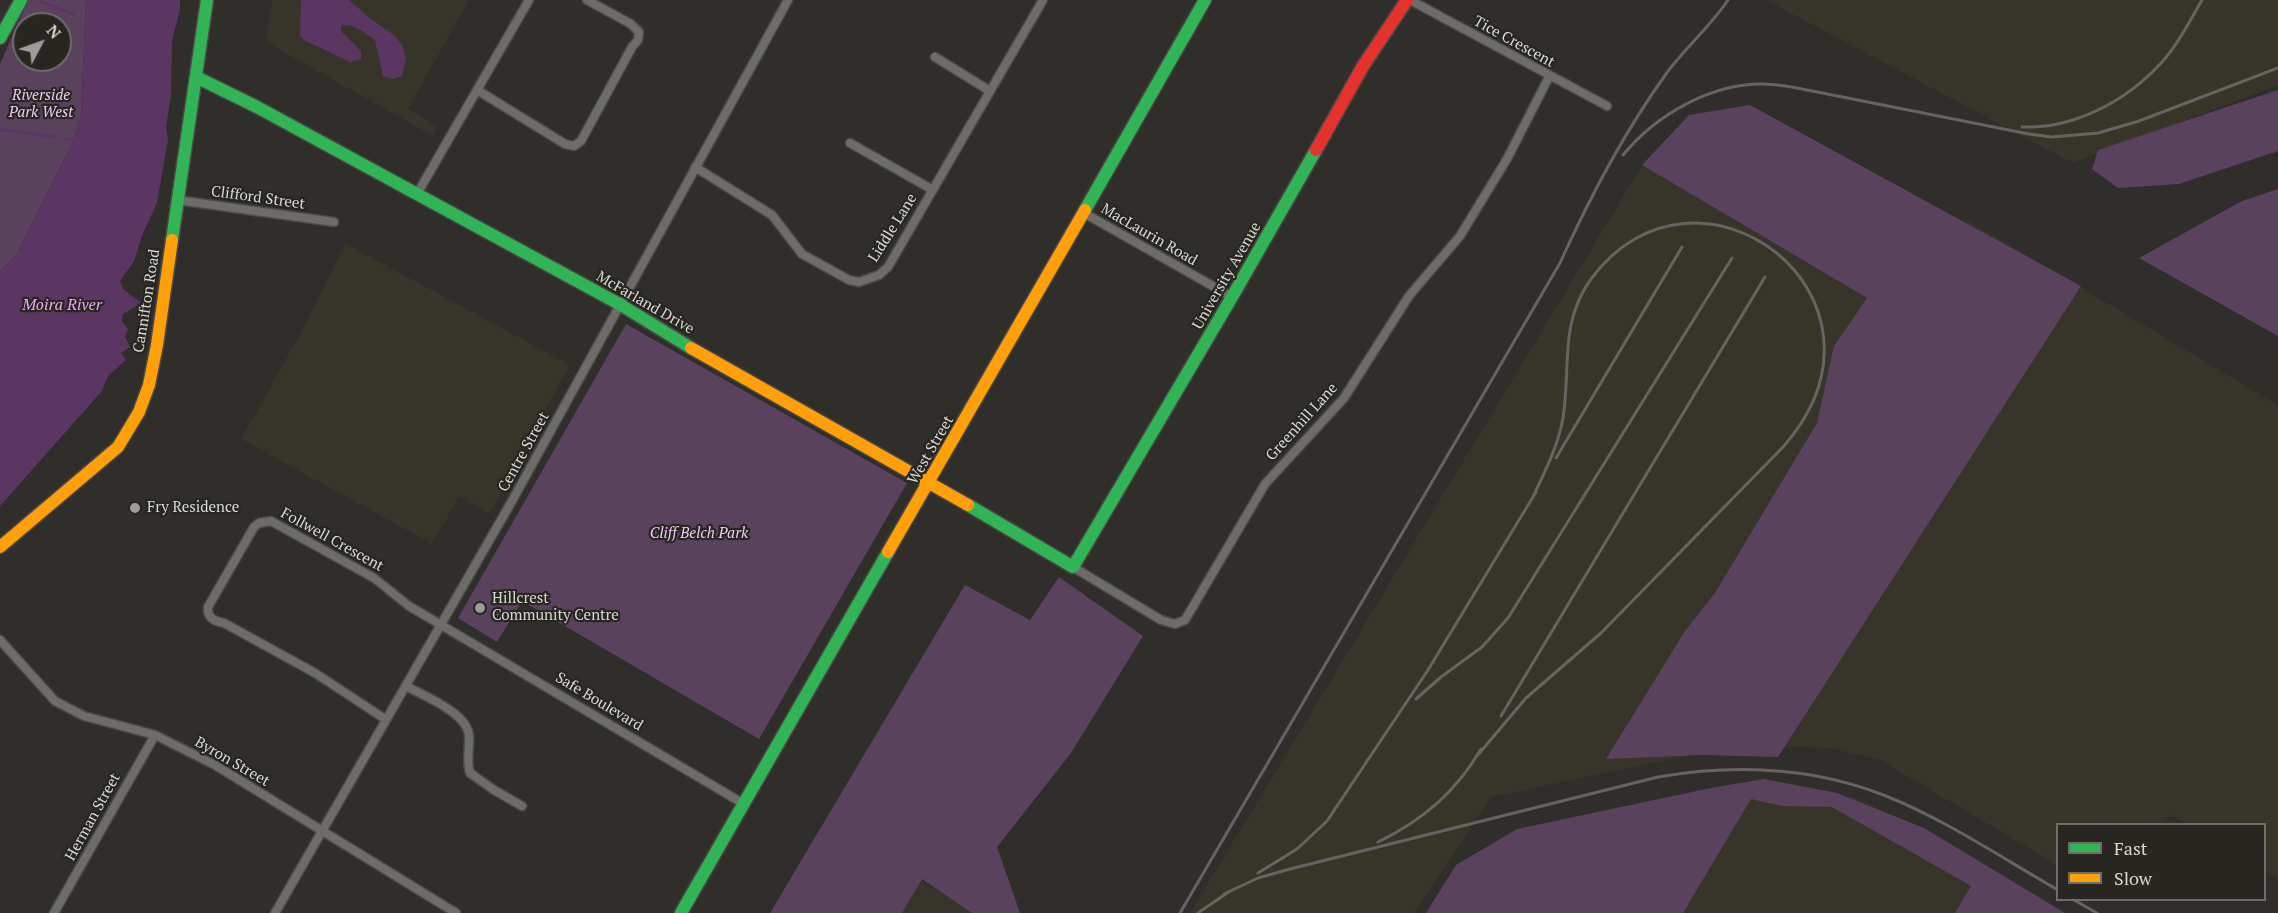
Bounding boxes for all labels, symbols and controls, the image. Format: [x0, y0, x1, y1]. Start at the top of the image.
north arrow [12, 12, 72, 72]
street label: Tice Crescent [1470, 12, 1558, 72]
text: N [42, 20, 66, 43]
park label: Riverside Park West [9, 87, 73, 122]
street label: Clifford Street [210, 182, 306, 214]
street label: Liddle Lane [865, 190, 921, 266]
street label: MacLaurin Road [1098, 200, 1200, 270]
street label: University Avenue [1189, 219, 1265, 333]
street label: Cannifton Road [130, 248, 164, 354]
street label: McFarland Drive [593, 268, 697, 338]
water label: Moira River [22, 295, 102, 315]
street label: Greenhill Lane [1262, 379, 1342, 465]
street label: Centre Street [495, 409, 553, 495]
street label: West Street [904, 412, 958, 488]
place label: Fry Residence [147, 499, 239, 517]
marker: Fry Residence [128, 501, 142, 515]
street label: Follwell Crescent [278, 504, 386, 576]
park label: Cliff Belch Park [650, 525, 748, 543]
place label: Hillcrest Community Centre [492, 590, 619, 625]
marker: Hillcrest Community Centre [473, 601, 487, 615]
street label: Safe Boulevard [552, 669, 646, 735]
street label: Byron Street [191, 733, 273, 791]
street label: Herman Street [62, 770, 124, 864]
legend [2056, 823, 2266, 901]
text: Fast [2114, 836, 2147, 860]
text: Slow [2114, 866, 2152, 890]

